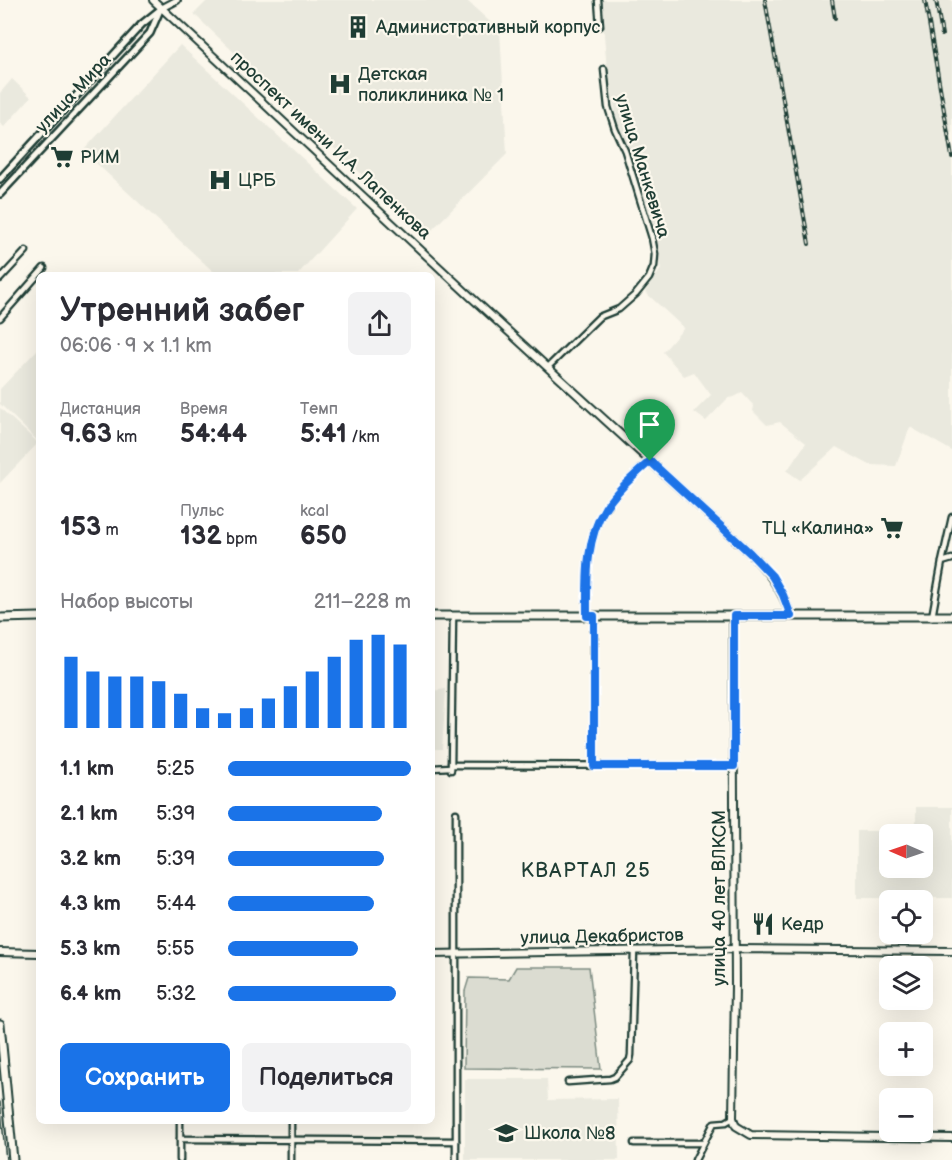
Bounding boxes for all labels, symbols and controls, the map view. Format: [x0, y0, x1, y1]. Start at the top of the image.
building icon: Административный корпус [345, 14, 371, 40]
place label: Административный корпус [375, 17, 601, 38]
street label: проспект имени И.А. Лапенкова [226, 47, 436, 244]
street label: улица Мира [31, 49, 116, 137]
place label: Детская поликлиника № 1 [358, 64, 504, 106]
hospital icon: Детская поликлиника № 1 [327, 71, 353, 97]
street label: улица Манкевича [611, 92, 675, 241]
supermarket icon: РИМ [49, 144, 75, 170]
place label: РИМ [80, 147, 120, 168]
hospital icon: ЦРБ [207, 167, 233, 193]
place label: ЦРБ [238, 170, 276, 191]
text: Утренний забег [60, 291, 305, 331]
button: share [348, 292, 411, 355]
text: 06:06 · 9 × 1.1 km [60, 334, 212, 358]
pin [624, 399, 675, 461]
text: Дистанция [60, 400, 141, 419]
text: Время [180, 400, 228, 419]
text: Темп [300, 400, 338, 419]
icon: arrive [633, 408, 666, 441]
text: 9.63 [60, 419, 112, 450]
text: 54:44 [180, 419, 247, 450]
text: 5:41 [300, 419, 347, 450]
text: km [112, 428, 137, 447]
text: /km [347, 428, 380, 447]
text: Пульс [180, 502, 224, 521]
text: kcal [300, 502, 329, 521]
text: 153 [60, 512, 101, 543]
supermarket icon: ТЦ «Калина» [879, 515, 905, 541]
place label: ТЦ «Калина» [762, 518, 874, 539]
text: m [101, 521, 119, 540]
text: 132 [180, 521, 222, 552]
text: 650 [300, 521, 347, 552]
text: bpm [222, 530, 258, 549]
text: Набор высоты [60, 590, 193, 614]
text: 211–228 m [314, 590, 411, 614]
text: 1.1 km [60, 757, 114, 781]
text: 5:25 [156, 757, 195, 781]
text: 2.1 km [60, 802, 118, 826]
text: 5:39 [156, 802, 195, 826]
street label: улица 40 лет ВЛКСМ [709, 810, 730, 986]
north arrow [879, 824, 933, 878]
map controls [879, 824, 933, 1142]
text: 3.2 km [60, 847, 121, 871]
text: 5:39 [156, 847, 195, 871]
district label: КВАРТАЛ 25 [521, 859, 651, 883]
button: locate [879, 890, 933, 944]
text: 4.3 km [60, 892, 121, 916]
text: 5:44 [156, 892, 196, 916]
restaurant icon: Кедр [750, 911, 776, 937]
place label: Кедр [781, 914, 824, 935]
street label: улица Декабристов [520, 925, 684, 948]
text: 5.3 km [60, 937, 121, 961]
text: 5:55 [156, 937, 194, 961]
button: layers [879, 956, 933, 1010]
text: 6.4 km [60, 982, 121, 1006]
text: 5:32 [156, 982, 196, 1006]
button: + [879, 1022, 933, 1076]
button: Сохранить [60, 1043, 230, 1112]
button: Поделиться [242, 1043, 411, 1112]
button: − [879, 1088, 933, 1142]
school or university icon: Школа №8 [493, 1120, 519, 1146]
place label: Школа №8 [524, 1123, 615, 1144]

